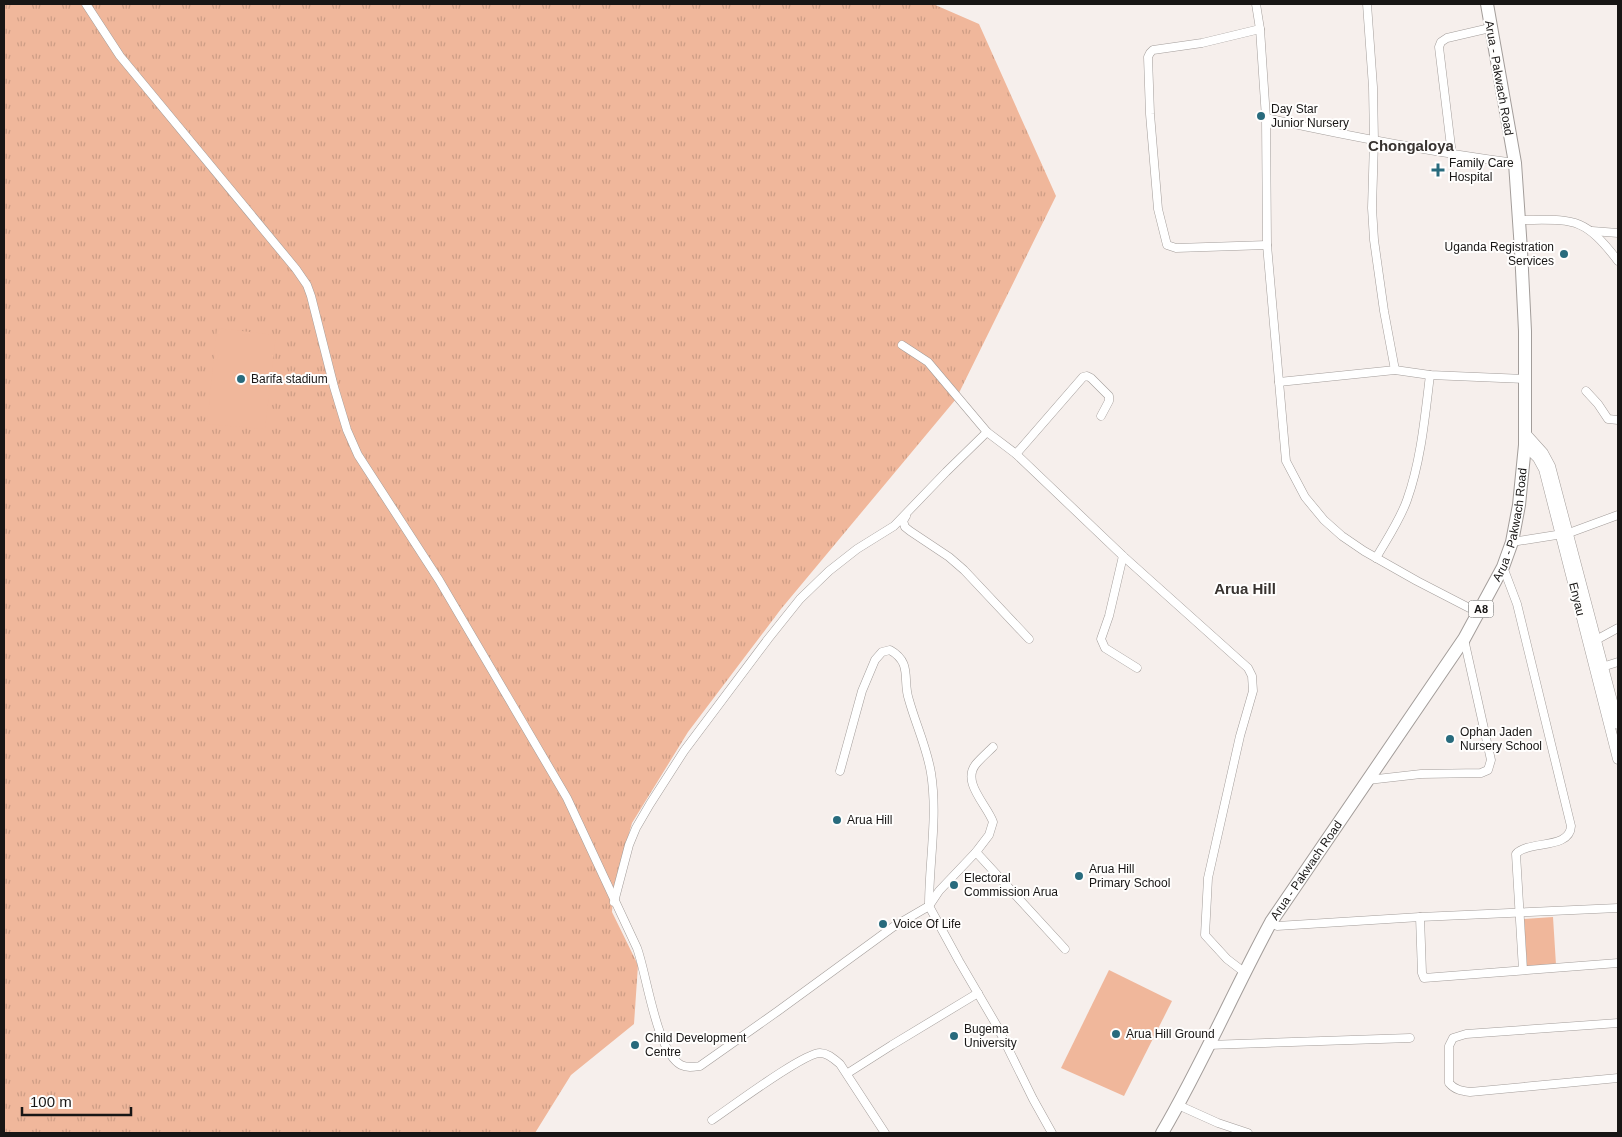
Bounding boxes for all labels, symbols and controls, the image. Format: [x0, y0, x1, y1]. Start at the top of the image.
street label: Arua - Pakwach Road [1482, 19, 1516, 137]
place label: Day Star Junior Nursery [1271, 102, 1349, 130]
marker: Day Star Junior Nursery [1255, 110, 1267, 122]
district label: Chongaloya [1368, 137, 1455, 154]
place label: Family Care Hospital [1449, 156, 1514, 184]
marker: Family Care Hospital [1431, 163, 1445, 177]
place label: Uganda Registration Services [1445, 240, 1554, 268]
marker: Uganda Registration Services [1558, 248, 1570, 260]
place label: Barifa stadium [251, 372, 328, 386]
marker: Barifa stadium [235, 373, 247, 385]
street label: Arua - Pakwach Road [1490, 467, 1530, 584]
district label: Arua Hill [1214, 580, 1276, 597]
street label: Enyau [1566, 581, 1588, 617]
road number: A8 [1468, 600, 1494, 618]
place label: Ophan Jaden Nursery School [1460, 725, 1542, 753]
marker: Ophan Jaden Nursery School [1444, 733, 1456, 745]
place label: Arua Hill [847, 813, 892, 827]
marker: Arua Hill [831, 814, 843, 826]
street label: Arua - Pakwach Road [1267, 818, 1345, 923]
place label: Arua Hill Primary School [1089, 862, 1170, 890]
marker: Arua Hill Primary School [1073, 870, 1085, 882]
place label: Electoral Commission Arua [964, 871, 1058, 899]
marker: Electoral Commission Arua [948, 879, 960, 891]
place label: Voice Of Life [893, 917, 961, 931]
marker: Voice Of Life [877, 918, 889, 930]
place label: Bugema University [964, 1022, 1017, 1050]
place label: Arua Hill Ground [1126, 1027, 1215, 1041]
marker: Arua Hill Ground [1110, 1028, 1122, 1040]
marker: Bugema University [948, 1030, 960, 1042]
place label: Child Development Centre [645, 1031, 747, 1059]
marker: Child Development Centre [629, 1039, 641, 1051]
scale bar [22, 1084, 131, 1116]
text: 100 m [30, 1093, 72, 1110]

